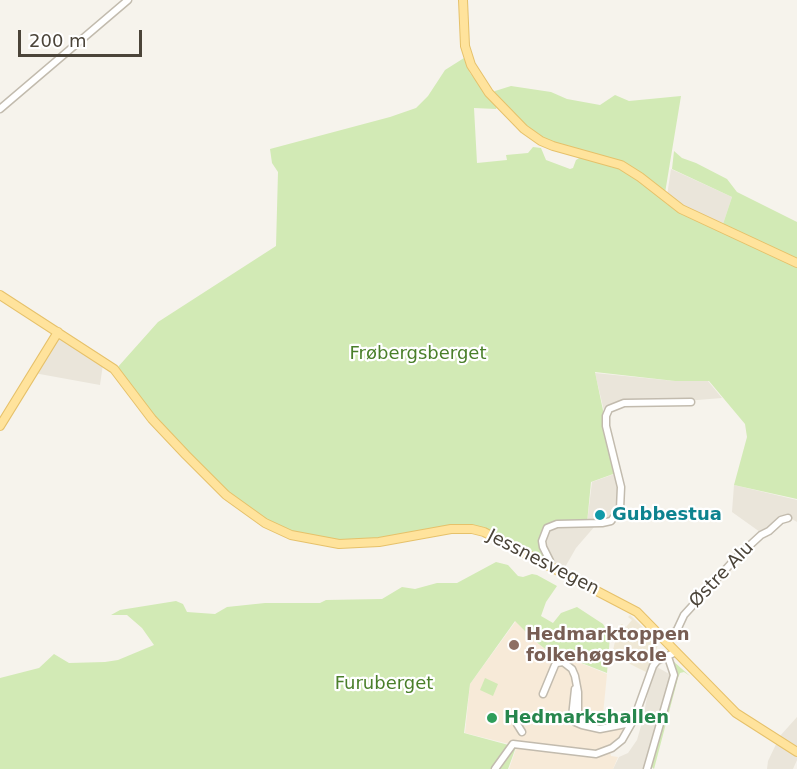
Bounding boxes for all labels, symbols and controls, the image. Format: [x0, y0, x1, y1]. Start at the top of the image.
scale bar [21, 18, 146, 56]
text: 200 m [29, 30, 87, 51]
park label: Frøbergsberget [350, 343, 486, 365]
place label: Gubbestua [612, 504, 722, 526]
marker: Gubbestua [593, 508, 607, 522]
street label: Jessnesvegen [483, 526, 603, 600]
street label: Østre Alu [685, 538, 759, 612]
place label: Hedmarktoppen folkehøgskole [526, 624, 690, 666]
marker: Hedmarktoppen folkehøgskole [507, 638, 521, 652]
park label: Furuberget [335, 673, 433, 695]
place label: Hedmarkshallen [504, 707, 669, 729]
marker: Hedmarkshallen [485, 711, 499, 725]

